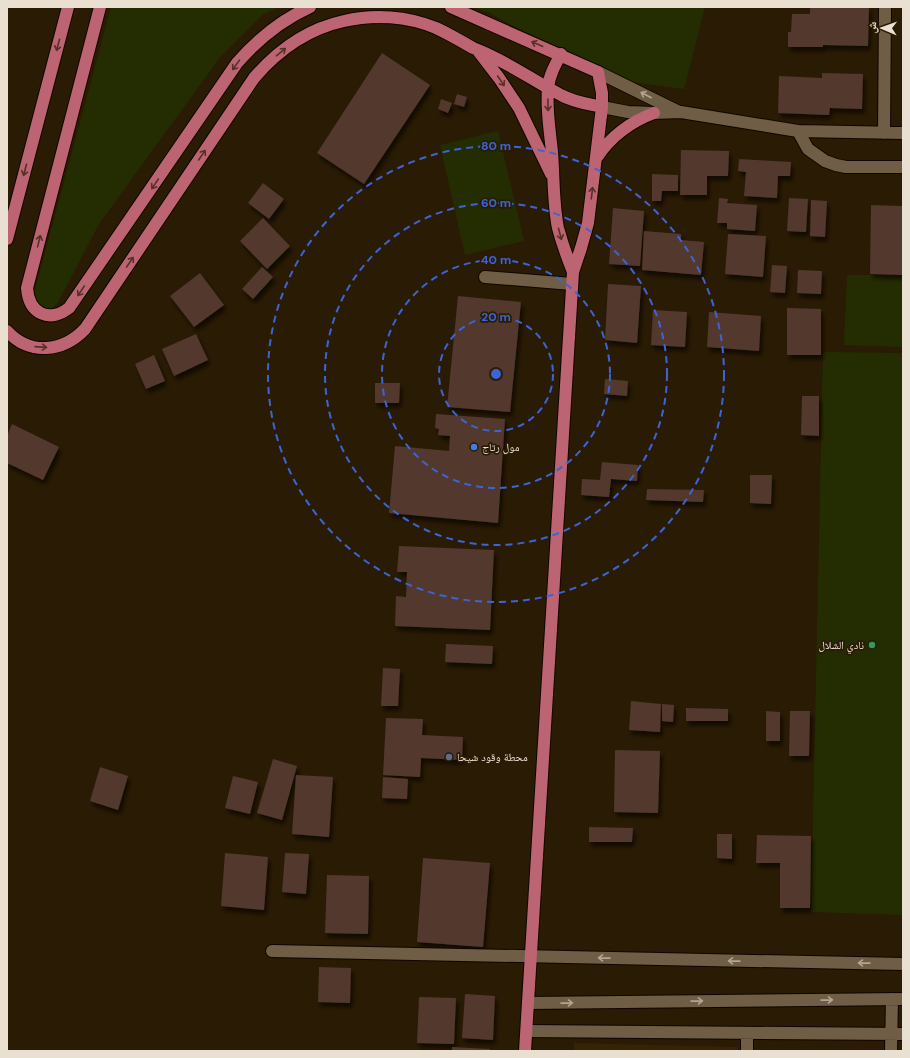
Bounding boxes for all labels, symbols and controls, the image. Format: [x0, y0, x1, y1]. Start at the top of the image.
north arrow [862, 8, 902, 48]
text: ش [865, 21, 880, 34]
one-way arrow [54, 38, 61, 51]
one-way arrow [532, 40, 544, 47]
one-way arrow [275, 47, 286, 56]
one-way arrow [232, 59, 241, 70]
one-way arrow [497, 75, 505, 86]
one-way arrow [640, 91, 652, 98]
one-way arrow [544, 98, 552, 111]
text: 80 m [481, 138, 511, 154]
one-way arrow [198, 149, 207, 160]
one-way arrow [21, 164, 28, 177]
one-way arrow [151, 178, 159, 189]
one-way arrow [588, 187, 596, 200]
text: 60 m [481, 195, 511, 211]
one-way arrow [557, 227, 564, 240]
one-way arrow [36, 235, 44, 248]
text: 40 m [481, 252, 511, 268]
one-way arrow [126, 257, 134, 268]
one-way arrow [77, 285, 85, 296]
text: 20 m [481, 309, 511, 325]
one-way arrow [34, 344, 47, 351]
centre of rings [489, 367, 503, 381]
place label: مول رتاج [482, 440, 519, 454]
marker: مول رتاج [469, 442, 479, 452]
place label: نادي الشلال [818, 638, 864, 654]
marker: نادي الشلال [867, 640, 877, 650]
place label: محطة وقود شيحا [457, 750, 528, 764]
marker: محطة وقود شيحا [444, 752, 454, 762]
one-way arrow [598, 954, 611, 962]
one-way arrow [728, 957, 741, 965]
one-way arrow [858, 960, 871, 967]
one-way arrow [820, 996, 833, 1004]
one-way arrow [690, 997, 703, 1005]
one-way arrow [560, 999, 573, 1007]

